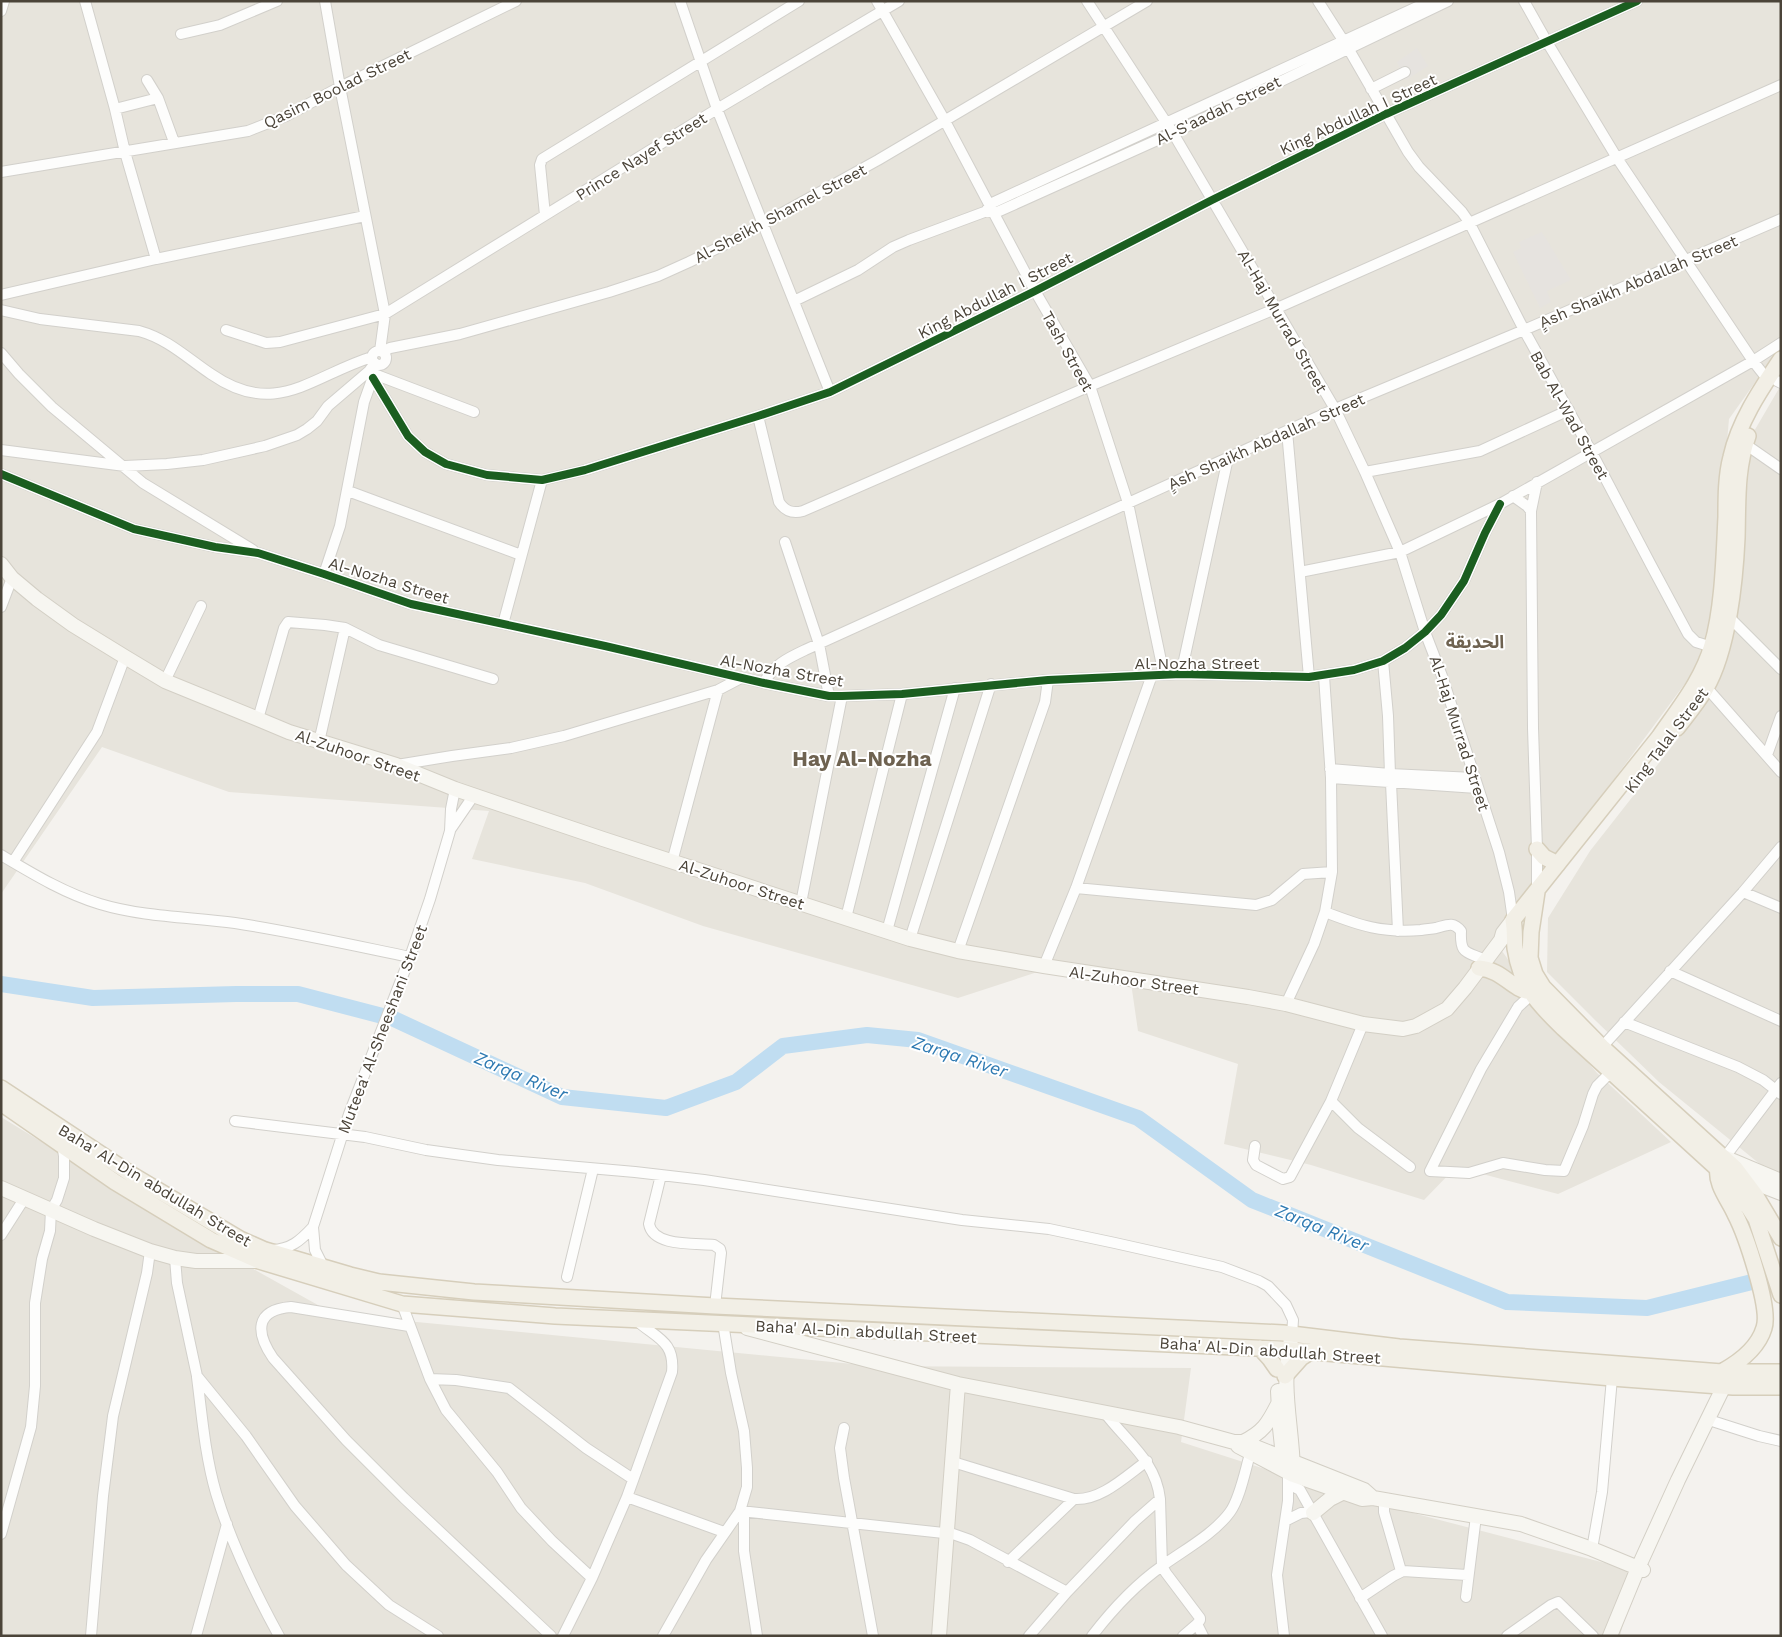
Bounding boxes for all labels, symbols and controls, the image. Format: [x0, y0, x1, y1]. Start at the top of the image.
street label: Qasim Boolad Street [260, 44, 414, 132]
street label: King Abdullah I Street [1277, 70, 1440, 159]
street label: Al-S'aadah Street [1152, 72, 1284, 149]
street label: Prince Nayef Street [572, 108, 711, 204]
street label: Al-Sheikh Shamel Street [691, 160, 870, 267]
street label: ِِAsh Shaikh Abdallah Street [1536, 231, 1741, 333]
street label: Al-Haj Murrad Street [1234, 246, 1332, 397]
street label: King Abdullah I Street [915, 248, 1076, 343]
street label: Tash Street [1038, 308, 1098, 395]
street label: Bab Al-Wad Street [1526, 348, 1613, 483]
street label: ِِAsh Shaikh Abdallah Street [1165, 389, 1369, 495]
street label: Al-Nozha Street [326, 553, 452, 608]
district label: الحديقة [1446, 631, 1504, 652]
street label: Al-Nozha Street [719, 650, 845, 691]
street label: Al-Haj Murrad Street [1425, 653, 1494, 814]
street label: Al-Nozha Street [1135, 654, 1260, 673]
street label: King Talal Street [1621, 684, 1712, 797]
street label: Al-Zuhoor Street [293, 725, 423, 786]
district label: Hay Al-Nozha [792, 746, 932, 771]
street label: Al-Zuhoor Street [677, 855, 807, 914]
street label: Muteea' Al-Sheeshani Street [334, 922, 431, 1136]
street label: Al-Zuhoor Street [1068, 962, 1200, 999]
water label: Zarqa River [909, 1031, 1011, 1082]
water label: Zarqa River [471, 1046, 572, 1105]
street label: Baha' Al-Din abdullah Street [55, 1120, 255, 1251]
water label: Zarqa River [1272, 1199, 1373, 1256]
street label: Baha' Al-Din abdullah Street [755, 1316, 977, 1347]
street label: Baha' Al-Din abdullah Street [1159, 1333, 1381, 1368]

